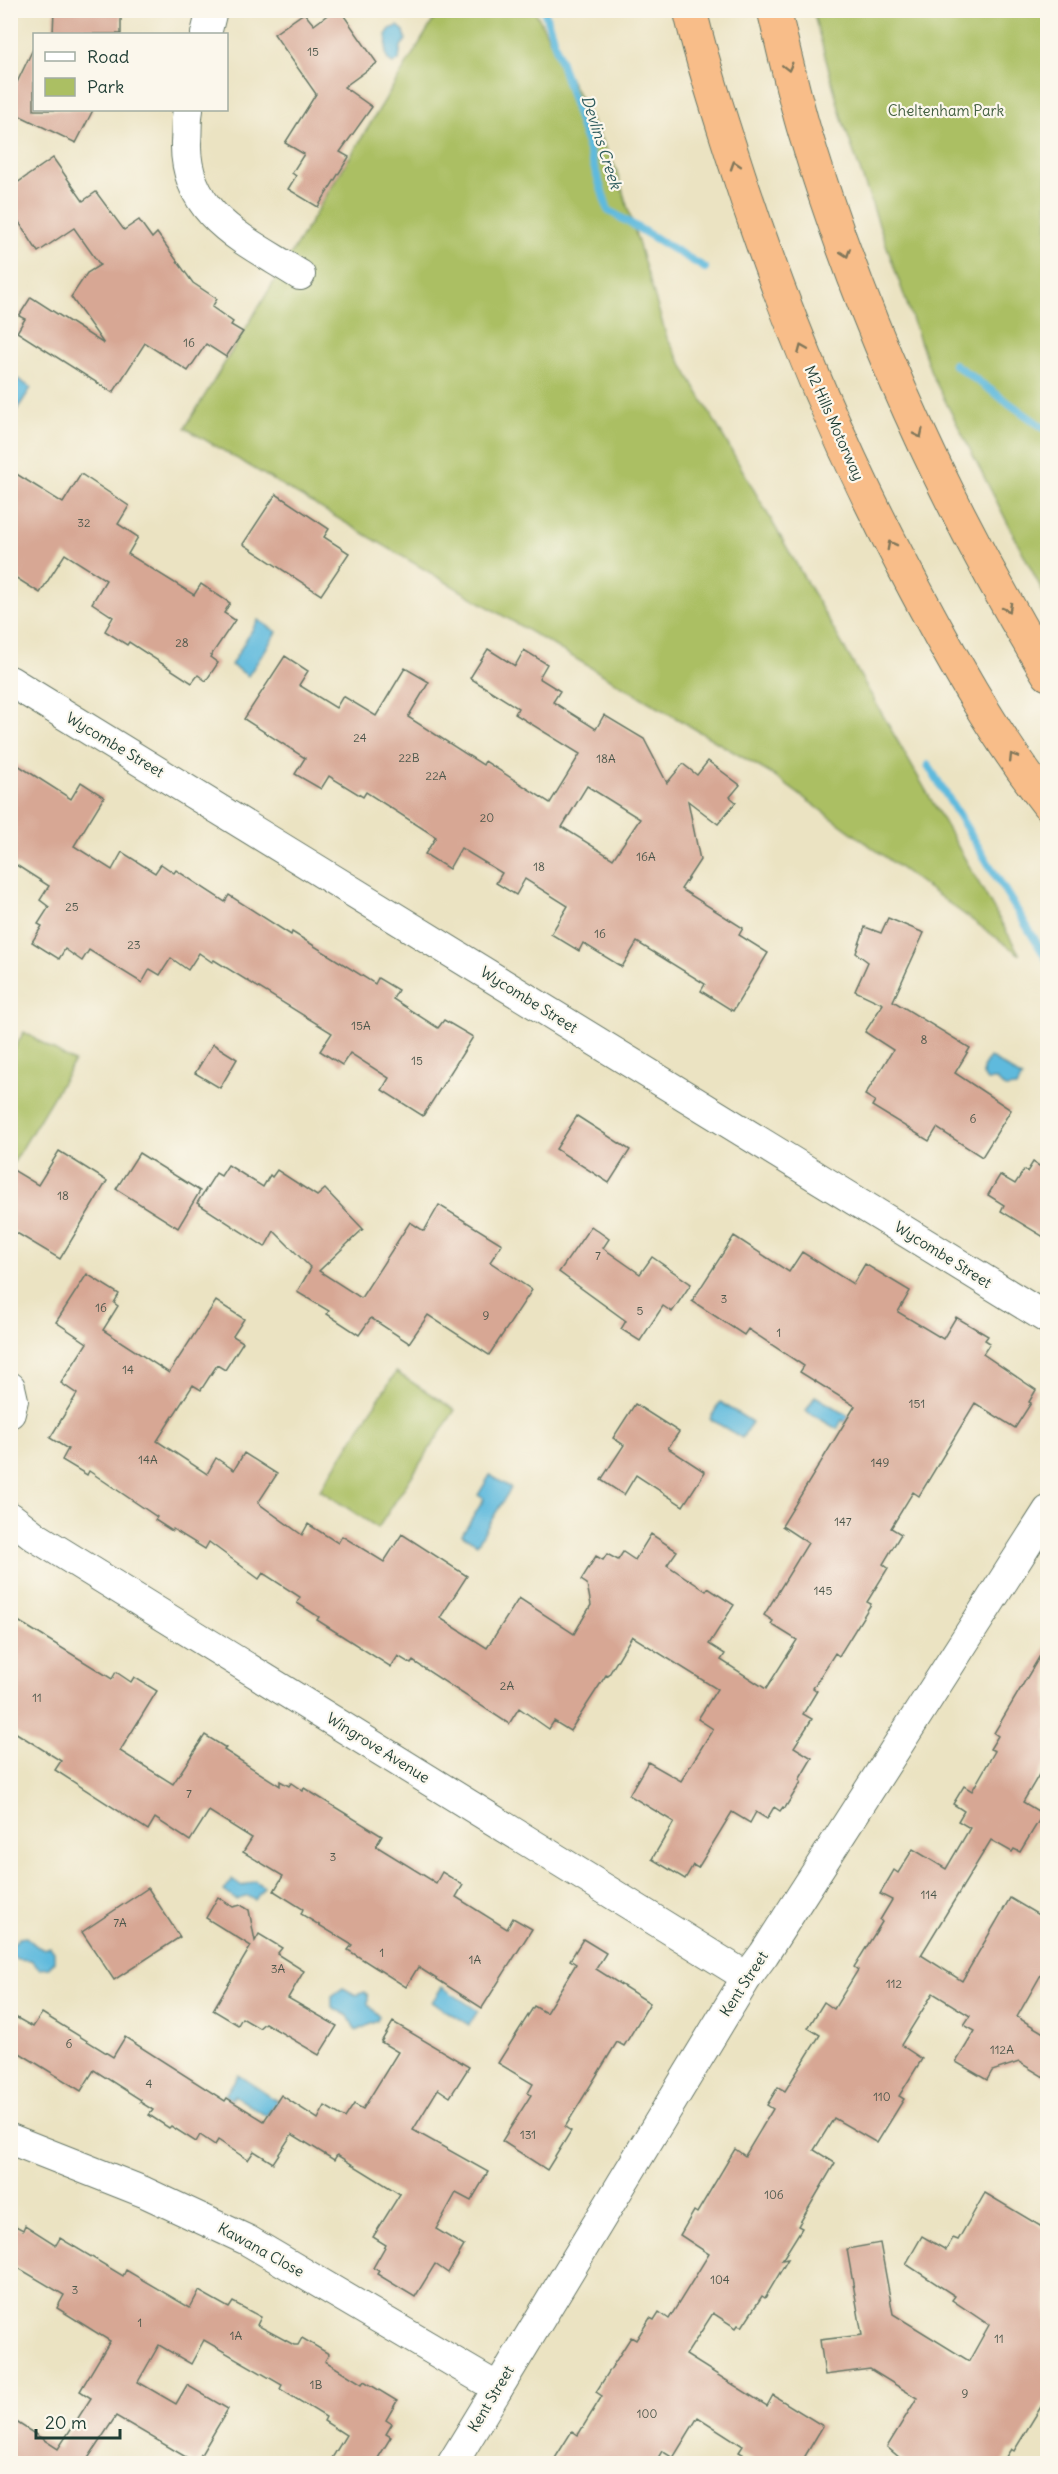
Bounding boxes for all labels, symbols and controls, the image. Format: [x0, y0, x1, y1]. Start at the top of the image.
legend [33, 33, 228, 111]
house number: 15 [307, 44, 319, 59]
text: Road [87, 45, 130, 68]
one-way arrow [781, 62, 794, 72]
text: Park [87, 75, 124, 98]
water label: Devlins Creek [577, 93, 627, 193]
park label: Cheltenham Park [888, 101, 1005, 120]
one-way arrow [730, 160, 742, 171]
one-way arrow [839, 247, 851, 258]
house number: 16 [183, 335, 195, 350]
one-way arrow [797, 344, 809, 355]
street label: M2 Hills Motorway [801, 362, 868, 483]
one-way arrow [912, 428, 923, 439]
house number: 32 [77, 515, 91, 530]
one-way arrow [887, 541, 898, 551]
one-way arrow [1001, 601, 1012, 612]
house number: 28 [175, 635, 189, 650]
street label: Wycombe Street [63, 708, 168, 781]
house number: 24 [353, 730, 367, 745]
house number: 22B [398, 750, 420, 765]
house number: 18A [596, 751, 616, 766]
one-way arrow [1008, 753, 1020, 763]
house number: 22A [426, 768, 447, 783]
house number: 20 [480, 810, 494, 825]
house number: 16A [636, 849, 656, 864]
house number: 18 [533, 859, 545, 874]
house number: 25 [65, 899, 79, 914]
house number: 16 [594, 926, 606, 941]
house number: 23 [127, 937, 141, 952]
street label: Wycombe Street [477, 962, 581, 1037]
house number: 15A [351, 1018, 371, 1033]
house number: 8 [921, 1032, 928, 1047]
house number: 15 [411, 1053, 423, 1068]
house number: 6 [970, 1111, 977, 1126]
house number: 18 [57, 1188, 69, 1203]
street label: Wycombe Street [891, 1217, 995, 1292]
house number: 7 [595, 1248, 601, 1263]
house number: 3 [721, 1291, 728, 1306]
house number: 16 [95, 1300, 107, 1315]
house number: 5 [637, 1303, 644, 1318]
house number: 9 [483, 1308, 490, 1323]
house number: 1 [777, 1325, 781, 1340]
house number: 14 [122, 1362, 134, 1377]
house number: 151 [909, 1396, 925, 1411]
house number: 14A [138, 1452, 158, 1467]
house number: 149 [871, 1455, 889, 1470]
house number: 147 [834, 1514, 852, 1529]
house number: 145 [814, 1583, 832, 1598]
house number: 2A [500, 1678, 514, 1693]
house number: 11 [32, 1690, 42, 1705]
street label: Wingrove Avenue [323, 1708, 433, 1787]
house number: 7 [186, 1786, 192, 1801]
house number: 3 [330, 1849, 337, 1864]
house number: 114 [921, 1887, 937, 1902]
house number: 7A [113, 1915, 127, 1930]
house number: 1 [380, 1945, 384, 1960]
street label: Kent Street [715, 1947, 772, 2020]
house number: 1A [469, 1952, 482, 1967]
house number: 3A [271, 1961, 286, 1976]
house number: 112 [886, 1976, 902, 1991]
house number: 6 [66, 2036, 73, 2051]
house number: 112A [990, 2042, 1014, 2057]
house number: 4 [146, 2076, 153, 2091]
house number: 110 [873, 2089, 891, 2104]
house number: 131 [520, 2127, 536, 2142]
house number: 106 [764, 2187, 784, 2202]
street label: Kawana Close [215, 2218, 308, 2281]
house number: 104 [710, 2272, 730, 2287]
house number: 3 [72, 2282, 79, 2297]
house number: 1 [138, 2315, 142, 2330]
house number: 1A [230, 2328, 243, 2343]
house number: 11 [994, 2331, 1004, 2346]
street label: Kent Street [463, 2362, 518, 2435]
house number: 1B [310, 2377, 322, 2392]
house number: 9 [962, 2386, 969, 2401]
scale bar [36, 2402, 120, 2440]
house number: 100 [637, 2406, 657, 2421]
text: 20 m [45, 2411, 87, 2434]

